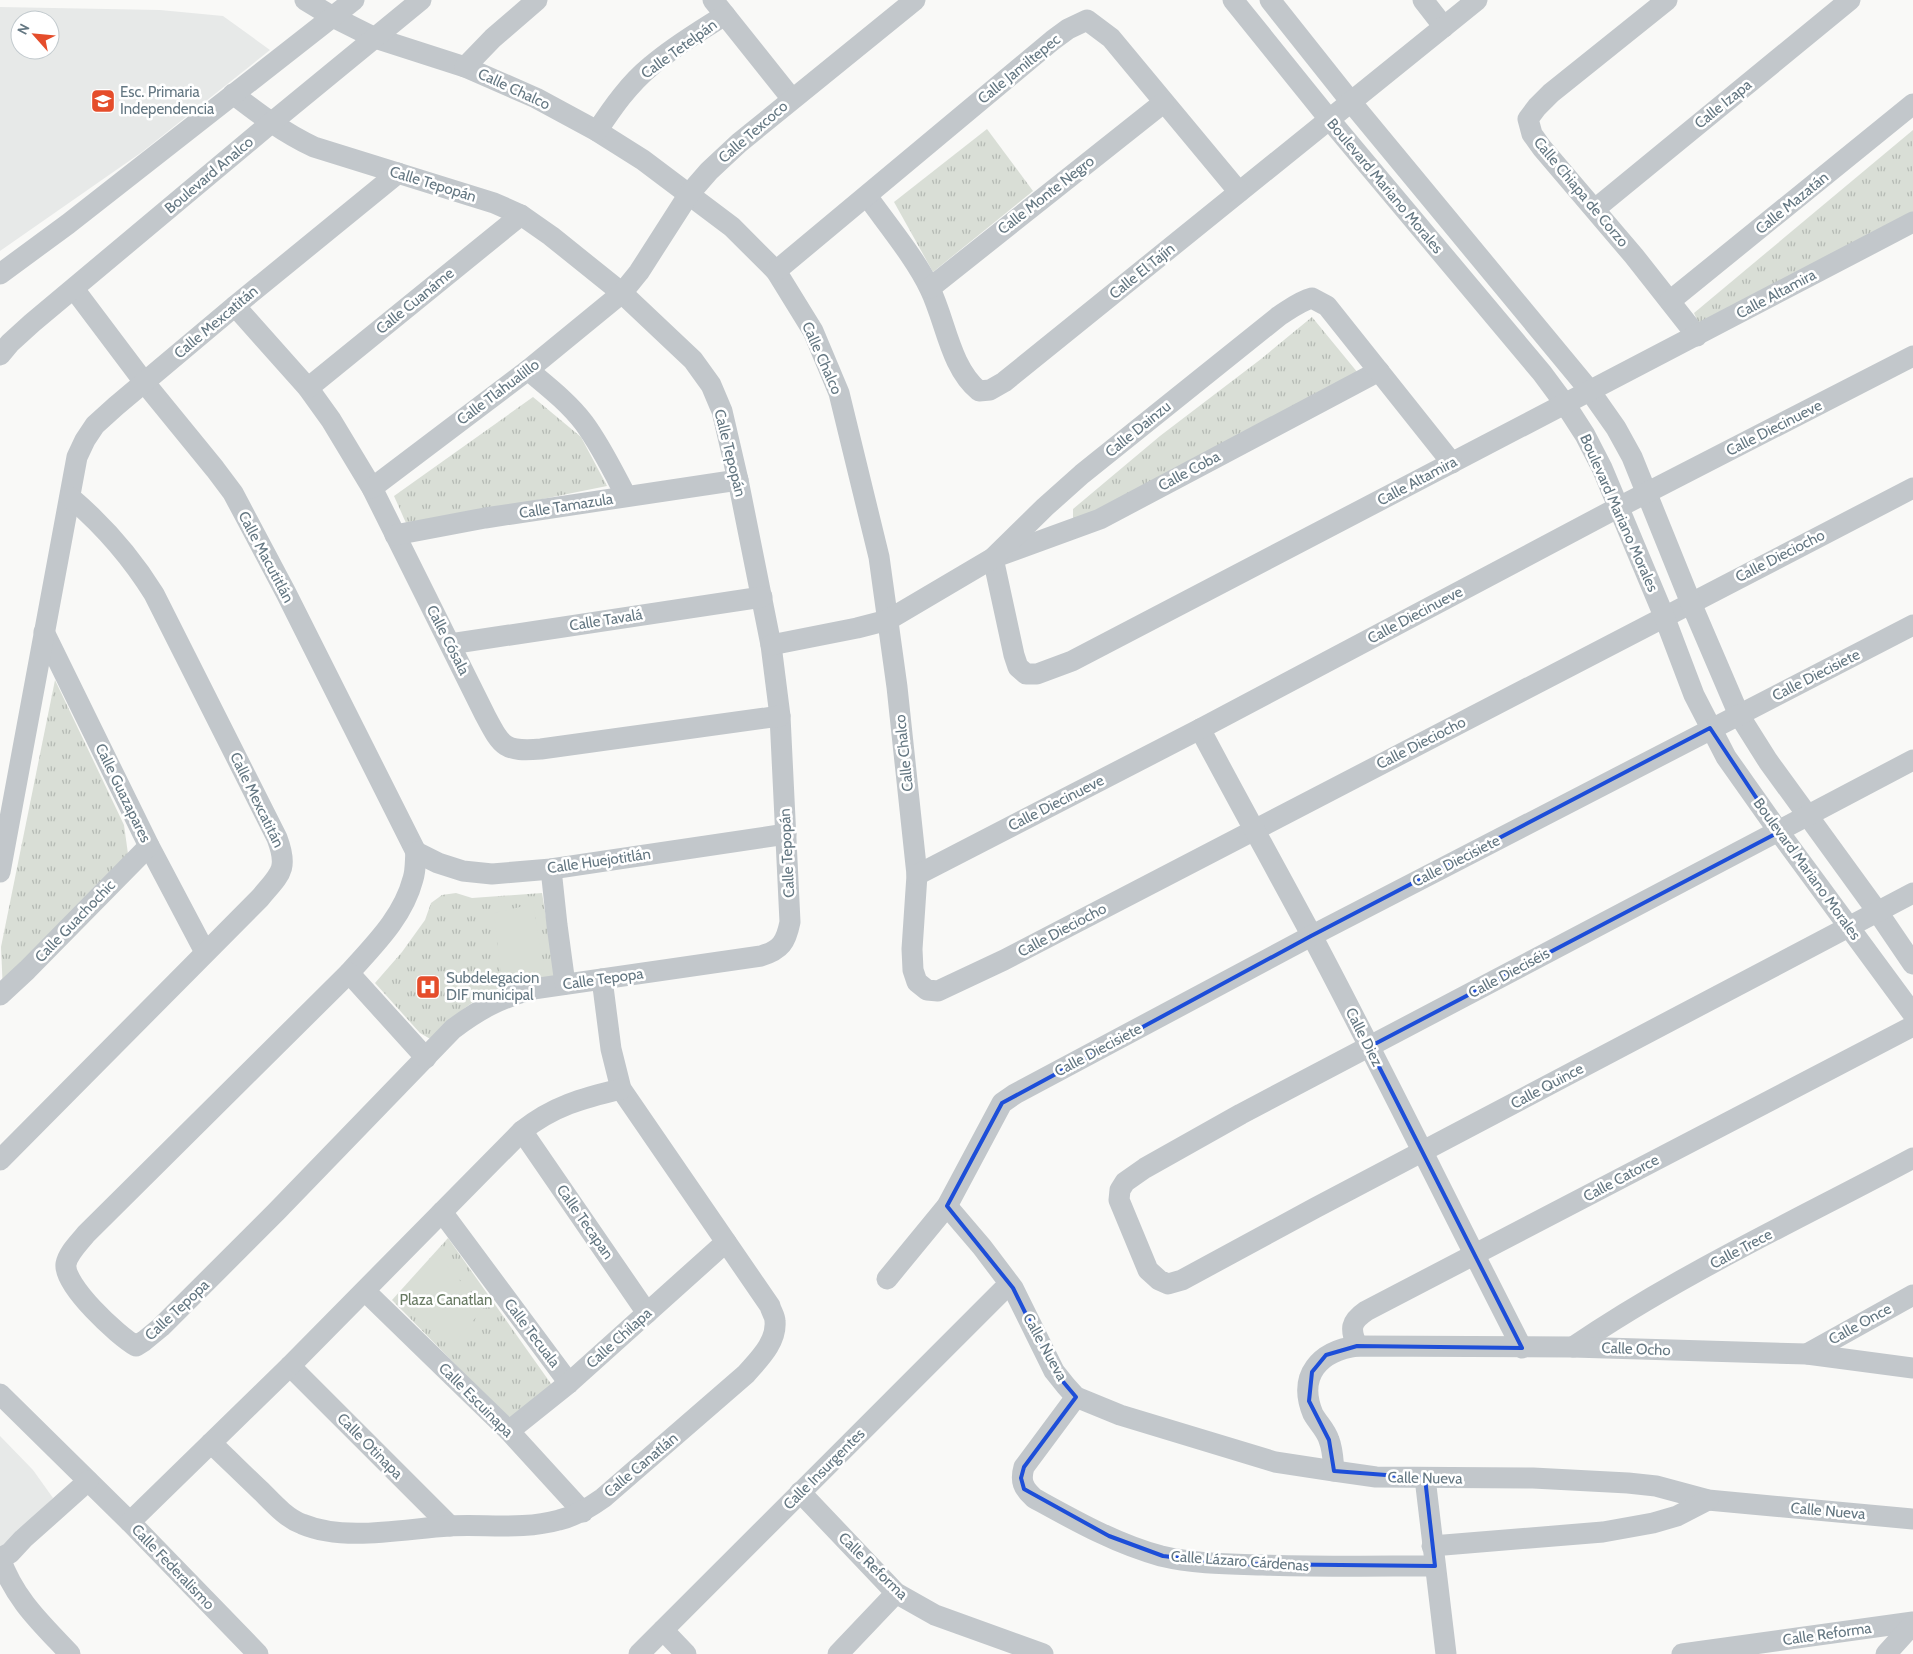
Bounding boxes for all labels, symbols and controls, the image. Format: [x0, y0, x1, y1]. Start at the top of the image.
north arrow [10, 10, 60, 60]
street label: Calle Tetelpán [638, 16, 720, 82]
text: N [13, 21, 34, 38]
street label: Calle Jamiltepec [974, 30, 1064, 108]
street label: Calle Chalco [475, 64, 553, 114]
street label: Calle Izapa [1691, 75, 1756, 132]
place label: Esc. Primaria Independencia [120, 83, 215, 118]
school or university icon: Esc. Primaria Independencia [90, 88, 116, 114]
street label: Calle Texcoco [715, 97, 791, 167]
street label: Boulevard Mariano Morales [1323, 115, 1447, 257]
street label: Boulevard Analco [161, 133, 257, 217]
street label: Calle Chiapa de Corzo [1530, 133, 1632, 251]
street label: Calle Monte Negro [994, 152, 1098, 238]
street label: Calle Tepopán [388, 162, 478, 206]
street label: Calle Mazatán [1752, 168, 1832, 238]
street label: Calle El Tajín [1106, 239, 1178, 303]
street label: Calle Cuanáme [372, 264, 458, 338]
street label: Calle Altamira [1733, 265, 1820, 322]
street label: Calle Mexcatitán [171, 282, 261, 362]
street label: Calle Chalco [798, 319, 846, 397]
street label: Calle Tlahualillo [453, 355, 543, 429]
street label: Calle Diecinueve [1723, 396, 1825, 460]
street label: Calle Dainzu [1102, 397, 1174, 461]
street label: Calle Tepopán [710, 407, 750, 499]
street label: Boulevard Mariano Morales [1576, 431, 1662, 595]
street label: Calle Coba [1155, 447, 1224, 495]
street label: Calle Altamira [1374, 452, 1461, 509]
street label: Calle Tamazula [518, 490, 615, 522]
street label: Calle Macutitlán [234, 508, 298, 606]
street label: Calle Dieciocho [1732, 526, 1828, 586]
street label: Calle Diecinueve [1364, 582, 1466, 648]
street label: Calle Cósala [423, 602, 474, 679]
street label: Calle Tavalá [568, 605, 645, 635]
street label: Calle Diecisiete [1769, 645, 1863, 705]
street label: Calle Dieciocho [1373, 713, 1469, 773]
street label: Calle Chalco [891, 714, 917, 792]
street label: Calle Guazapares [91, 741, 155, 845]
street label: Calle Mexcatitán [226, 749, 288, 851]
street label: Calle Diecinueve [1005, 771, 1107, 835]
street label: Boulevard Mariano Morales [1750, 795, 1864, 943]
street label: Calle Tepopán [776, 808, 798, 898]
street label: Calle Diecisiete [1409, 831, 1503, 891]
street label: Calle Huejotitlán [546, 845, 652, 877]
street label: Calle Guachochic [31, 876, 119, 966]
street label: Calle Dieciocho [1015, 899, 1109, 961]
street label: Calle Dieciséis [1465, 944, 1553, 1002]
street label: Calle Tepopa [562, 964, 645, 994]
place label: Subdelegacion DIF municipal [446, 969, 539, 1004]
hospital icon: Subdelegacion DIF municipal [415, 974, 441, 1000]
street label: Calle Diez [1342, 1005, 1386, 1069]
street label: Calle Diecisiete [1051, 1019, 1145, 1080]
street label: Calle Quince [1508, 1059, 1587, 1113]
street label: Calle Catorce [1580, 1150, 1662, 1205]
street label: Calle Tecapan [553, 1181, 617, 1263]
street label: Calle Trece [1707, 1225, 1775, 1273]
street label: Calle Tepopa [141, 1275, 213, 1344]
park label: Plaza Canatlan [400, 1291, 492, 1309]
street label: Calle Tecuala [500, 1295, 564, 1372]
street label: Calle Once [1826, 1299, 1895, 1349]
street label: Calle Chilapa [583, 1304, 656, 1372]
street label: Calle Nueva [1019, 1310, 1071, 1385]
street label: Calle Ocho [1601, 1339, 1671, 1359]
street label: Calle Escuinapa [435, 1359, 518, 1442]
street label: Calle Otinapa [333, 1409, 407, 1483]
street label: Calle Insurgentes [780, 1425, 868, 1513]
street label: Calle Canatlán [601, 1429, 681, 1501]
street label: Calle Nueva [1387, 1468, 1463, 1488]
street label: Calle Nueva [1790, 1499, 1867, 1523]
street label: Calle Federalismo [128, 1521, 218, 1613]
street label: Calle Reforma [835, 1529, 912, 1604]
street label: Calle Lázaro Cárdenas [1170, 1547, 1310, 1575]
street label: Calle Reforma [1782, 1619, 1873, 1649]

